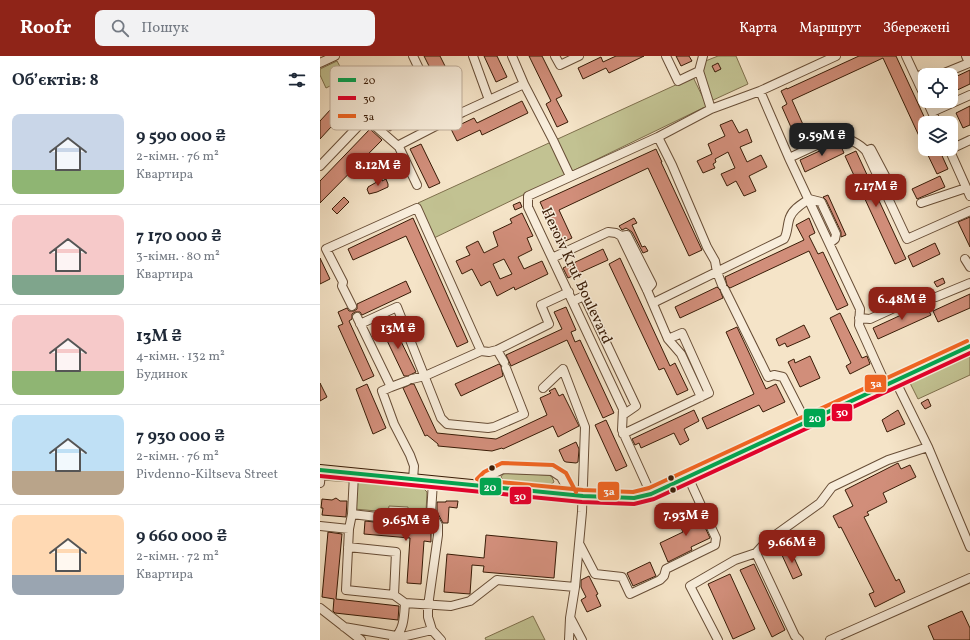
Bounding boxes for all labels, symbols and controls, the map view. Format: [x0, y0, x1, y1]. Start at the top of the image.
search box [95, 10, 375, 46]
text: Roofr [20, 15, 71, 41]
icon: search [109, 17, 131, 39]
text: Пошук [141, 18, 189, 39]
text: Карта [739, 19, 777, 38]
text: Маршрут [799, 19, 861, 38]
text: Збережені [883, 19, 950, 38]
legend [330, 66, 462, 130]
map controls [918, 68, 958, 156]
button: locate [918, 68, 958, 108]
text: Об’єктів: 8 [12, 69, 99, 92]
icon: filters [286, 69, 308, 91]
text: 20 [363, 74, 376, 89]
text: 30 [363, 92, 375, 107]
text: 3а [363, 110, 375, 125]
button: layers [918, 116, 958, 156]
pin: 9.59M ₴ [785, 123, 859, 157]
text: 9 590 000 ₴ [136, 125, 226, 148]
text: 9.59M ₴ [798, 127, 846, 145]
icon: home [44, 130, 92, 178]
text: 2-кімн. · 76 m² [136, 148, 219, 166]
pin: 8.12M ₴ [341, 153, 415, 187]
text: 8.12M ₴ [355, 157, 401, 175]
text: Квартира [136, 166, 193, 184]
pin: 7.17M ₴ [839, 174, 913, 208]
text: 7.17M ₴ [854, 178, 898, 196]
street label: Heroiv Krut Boulevard [535, 204, 617, 348]
text: 7 170 000 ₴ [136, 225, 222, 248]
icon: home [44, 231, 92, 279]
text: 3-кімн. · 80 m² [136, 248, 220, 266]
text: Квартира [136, 266, 193, 284]
pin: 6.48M ₴ [865, 287, 939, 321]
text: 6.48M ₴ [878, 291, 926, 309]
pin: 13M ₴ [370, 316, 426, 350]
text: 13M ₴ [380, 320, 416, 338]
text: 13M ₴ [136, 325, 182, 348]
icon: home [44, 331, 92, 379]
text: 4-кімн. · 132 m² [136, 348, 225, 366]
text: Будинок [136, 366, 188, 384]
line badge: 3а [864, 374, 887, 393]
text: 3а [870, 377, 882, 392]
line badge: 30 [831, 403, 853, 422]
text: 30 [836, 406, 848, 421]
line badge: 20 [803, 408, 826, 428]
text: 20 [809, 412, 821, 427]
text: 7 930 000 ₴ [136, 425, 225, 448]
icon: home [44, 431, 92, 479]
text: 2-кімн. · 76 m² [136, 448, 219, 466]
unlabelled marker [487, 463, 497, 473]
text: Pivdenno-Kiltseva Street [136, 466, 278, 484]
unlabelled marker [666, 473, 676, 483]
line badge: 20 [479, 477, 502, 496]
text: 20 [484, 481, 496, 496]
line badge: 3а [597, 481, 620, 501]
text: 3а [603, 485, 615, 500]
unlabelled marker [668, 485, 678, 495]
line badge: 30 [509, 486, 532, 505]
text: 30 [514, 490, 526, 505]
pin: 7.93M ₴ [649, 503, 723, 537]
text: 7.93M ₴ [663, 507, 709, 525]
pin: 9.65M ₴ [369, 508, 443, 542]
text: 9.65M ₴ [382, 512, 430, 530]
text: 9 660 000 ₴ [136, 525, 227, 548]
pin: 9.66M ₴ [755, 530, 829, 564]
icon: home [44, 531, 92, 579]
text: 9.66M ₴ [768, 534, 816, 552]
text: 2-кімн. · 72 m² [136, 548, 219, 566]
text: Квартира [136, 566, 193, 584]

